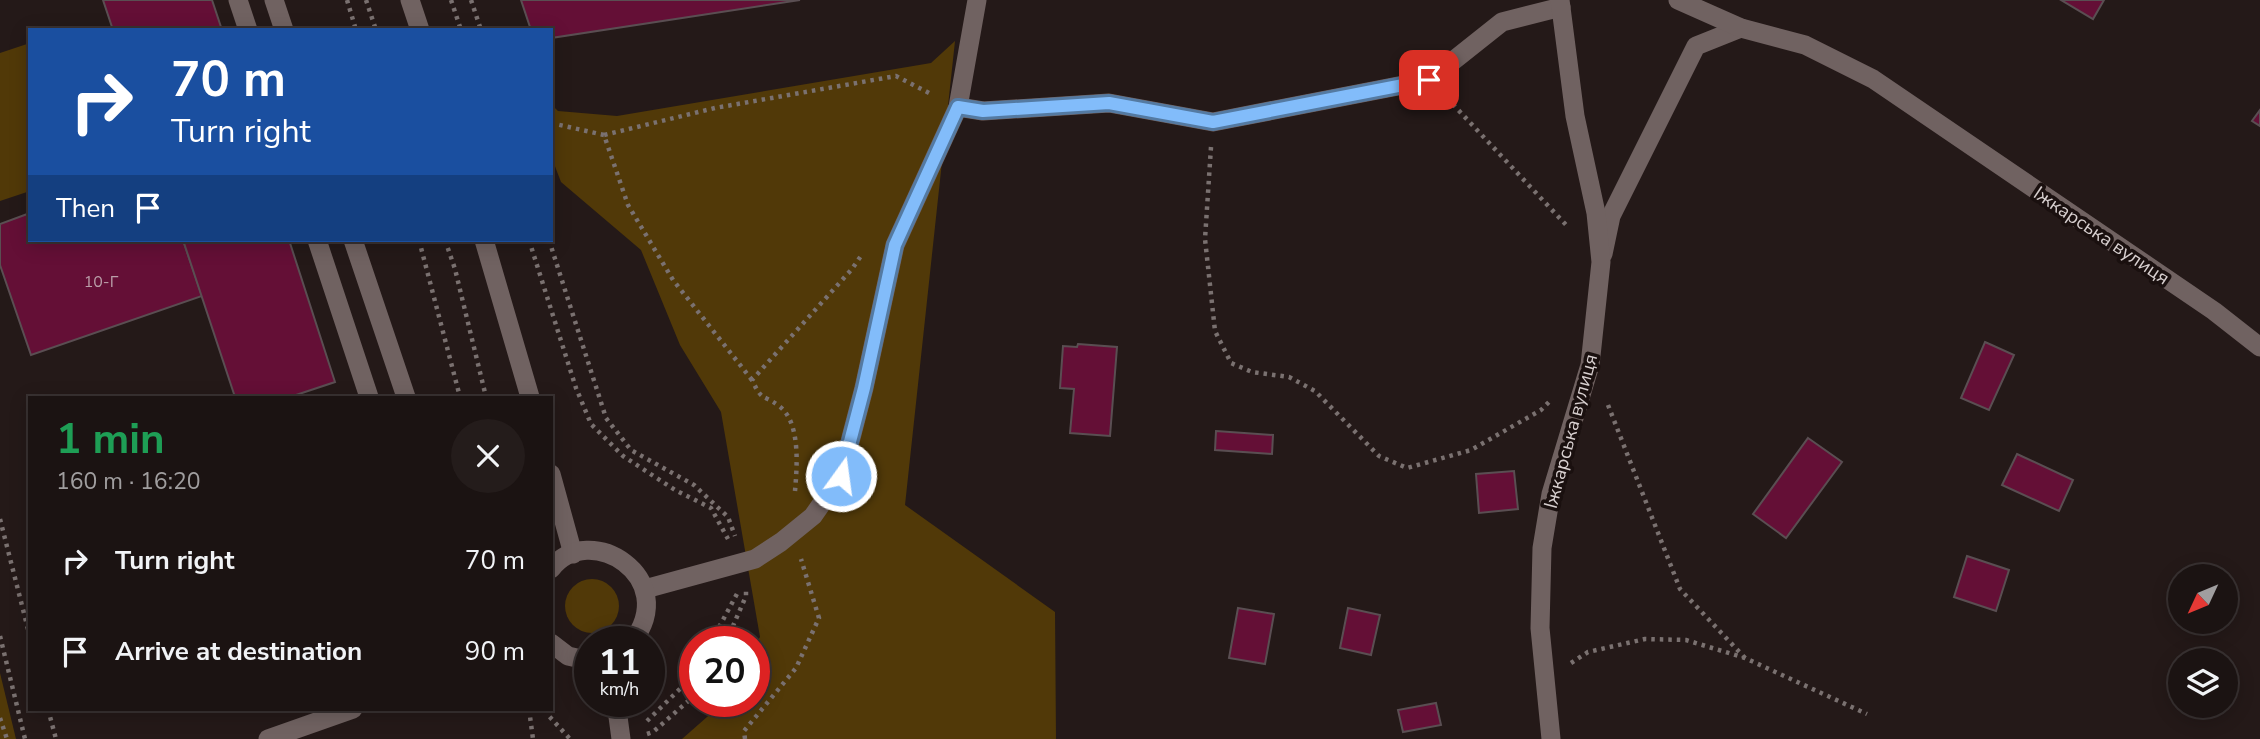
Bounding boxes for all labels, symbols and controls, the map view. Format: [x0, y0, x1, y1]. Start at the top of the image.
text: 70 m [171, 46, 286, 113]
pin [1399, 50, 1459, 110]
icon: right [56, 56, 147, 147]
icon: arrive [1410, 61, 1448, 99]
text: Turn right [171, 110, 311, 153]
street label: Іжкарська вулиця [2028, 181, 2175, 291]
icon: arrive [129, 189, 167, 227]
text: Then [56, 191, 115, 226]
house number: 10-Г [84, 271, 119, 293]
street label: Іжкарська вулиця [1538, 351, 1604, 511]
text: 1 min [56, 411, 165, 468]
button: close [451, 419, 525, 493]
position arrow [804, 439, 878, 513]
text: 160 m · 16:20 [56, 466, 201, 497]
icon: right [56, 542, 94, 580]
text: Turn right [115, 543, 234, 578]
text: 70 m [465, 543, 525, 578]
north arrow [2168, 564, 2238, 634]
map controls [2168, 564, 2238, 718]
speed limit sign: 20 [679, 626, 770, 717]
icon: arrive [56, 633, 94, 671]
text: Arrive at destination [115, 634, 362, 669]
text: 90 m [465, 634, 525, 669]
text: 11 [598, 639, 641, 686]
button: layers [2168, 648, 2238, 718]
text: km/h [600, 677, 639, 701]

